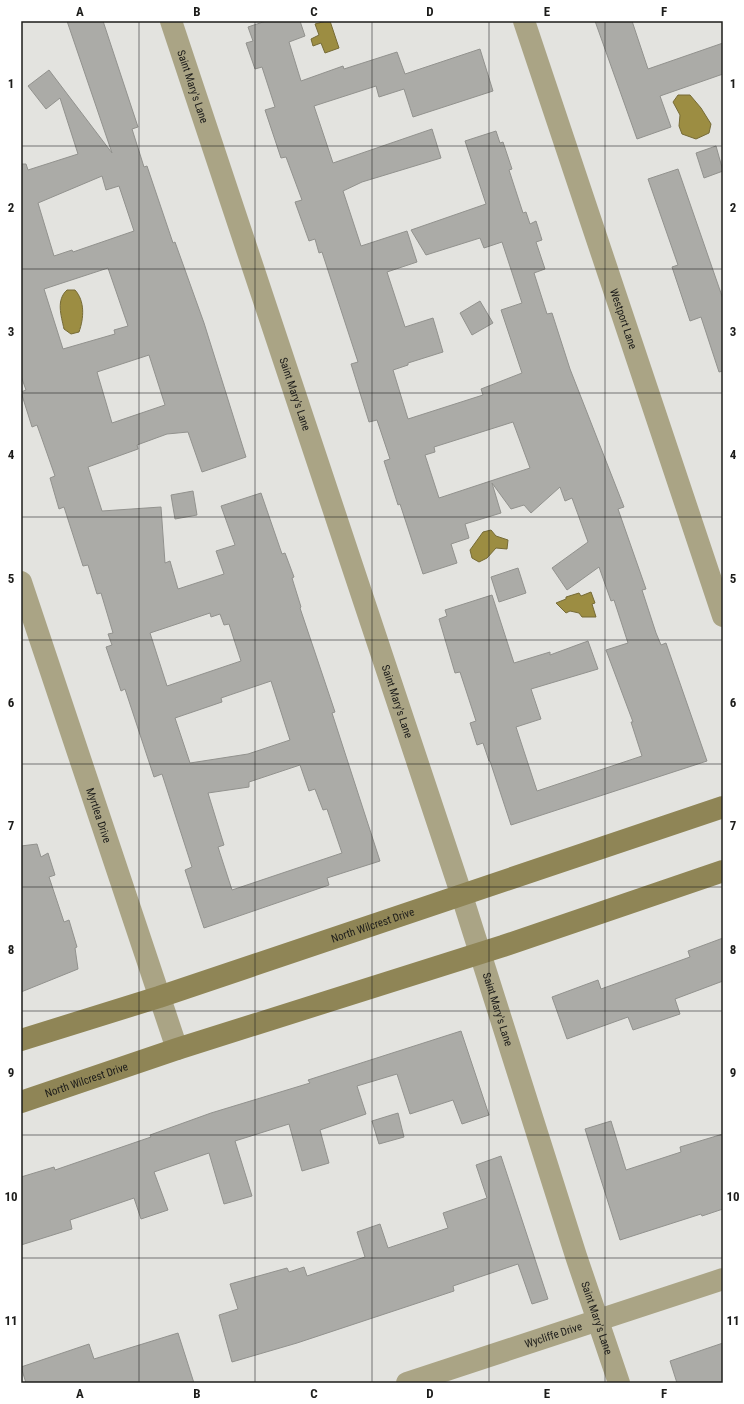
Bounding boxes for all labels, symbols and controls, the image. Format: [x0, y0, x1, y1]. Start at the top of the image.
text: A [76, 4, 84, 19]
text: B [193, 4, 201, 19]
text: C [310, 4, 318, 19]
text: D [426, 4, 434, 19]
text: E [544, 4, 551, 19]
text: F [661, 4, 667, 19]
street label: Saint Mary's Lane [174, 48, 211, 125]
text: 1 [8, 76, 14, 91]
text: 1 [730, 76, 736, 91]
text: 2 [8, 200, 15, 215]
text: 2 [730, 200, 737, 215]
street label: Westport Lane [607, 287, 639, 351]
text: 3 [8, 324, 14, 339]
text: 3 [730, 324, 736, 339]
street label: Saint Mary's Lane [276, 356, 313, 432]
text: 4 [8, 447, 15, 462]
text: 4 [730, 447, 737, 462]
text: 5 [8, 571, 15, 586]
text: 5 [730, 571, 737, 586]
street label: Saint Mary's Lane [379, 663, 415, 740]
text: 6 [8, 695, 15, 710]
text: 6 [730, 695, 737, 710]
street label: Myrtlea Drive [83, 786, 114, 845]
text: 7 [8, 818, 15, 833]
text: 7 [730, 818, 737, 833]
street label: North Wilcrest Drive [330, 905, 416, 946]
text: 8 [8, 942, 14, 957]
text: 8 [730, 942, 736, 957]
street label: Saint Mary's Lane [480, 971, 515, 1048]
street label: North Wilcrest Drive [43, 1060, 130, 1100]
text: 9 [8, 1065, 14, 1080]
text: 9 [730, 1065, 736, 1080]
text: 10 [4, 1189, 18, 1204]
text: 10 [726, 1189, 740, 1204]
street label: Saint Mary's Lane [578, 1280, 615, 1356]
text: 11 [4, 1313, 18, 1328]
text: 11 [726, 1313, 740, 1328]
street label: Wycliffe Drive [523, 1320, 584, 1351]
text: A [76, 1386, 84, 1401]
text: B [193, 1386, 201, 1401]
text: C [310, 1386, 318, 1401]
text: D [426, 1386, 434, 1401]
text: E [544, 1386, 551, 1401]
text: F [661, 1386, 667, 1401]

